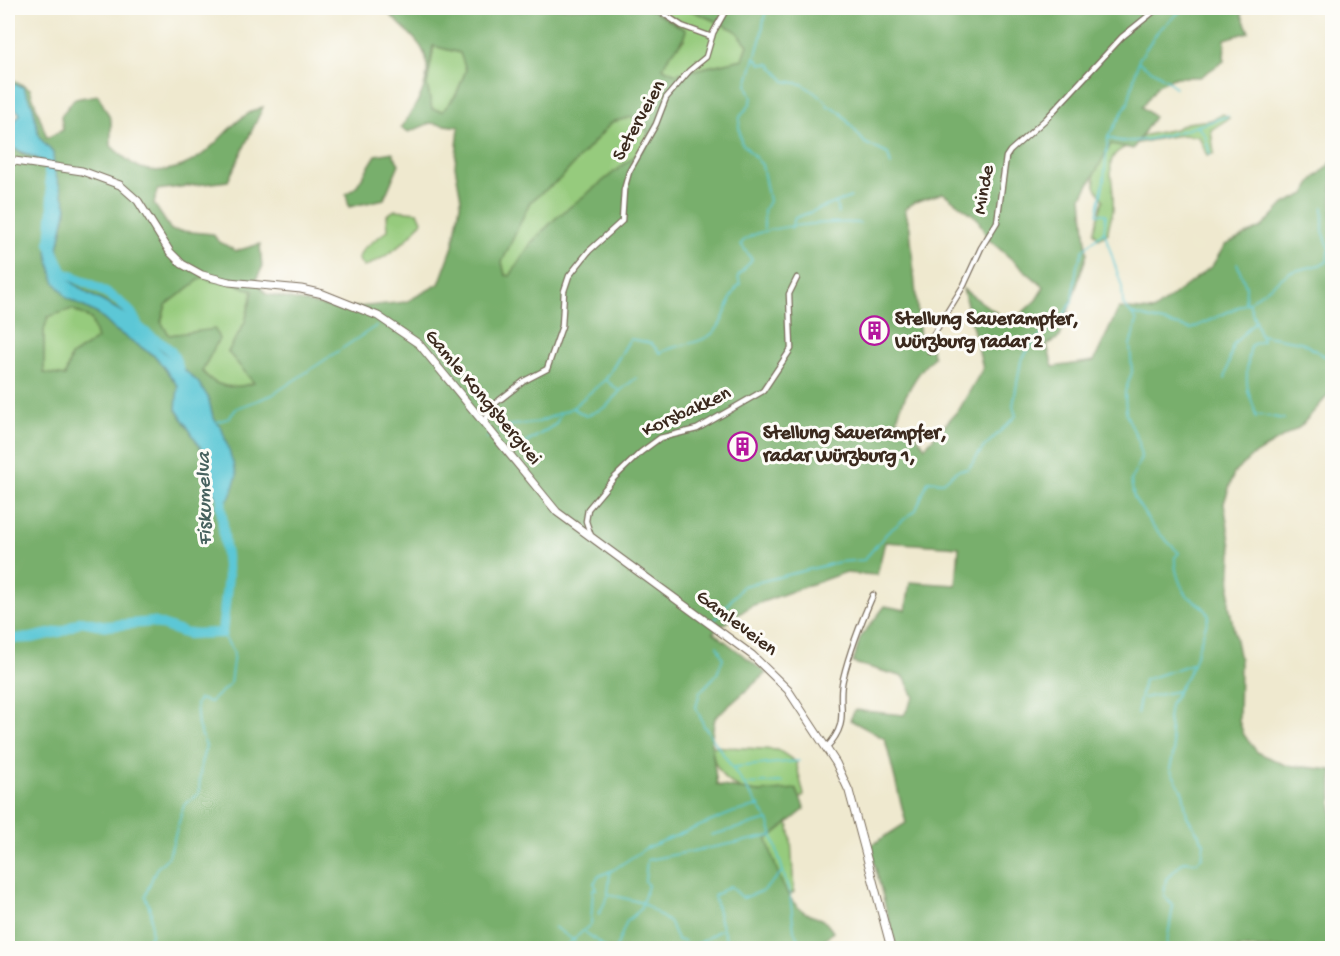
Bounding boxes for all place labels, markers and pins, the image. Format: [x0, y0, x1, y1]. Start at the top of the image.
place label: Stellung Sauerampfer, Würzburg radar 2 [894, 309, 1079, 355]
building icon: Stellung Sauerampfer, Würzburg radar 2 [858, 315, 890, 347]
place label: Stellung Sauerampfer, radar Würzburg 1, [762, 423, 947, 469]
building icon: Stellung Sauerampfer, radar Würzburg 1, [726, 430, 758, 462]

